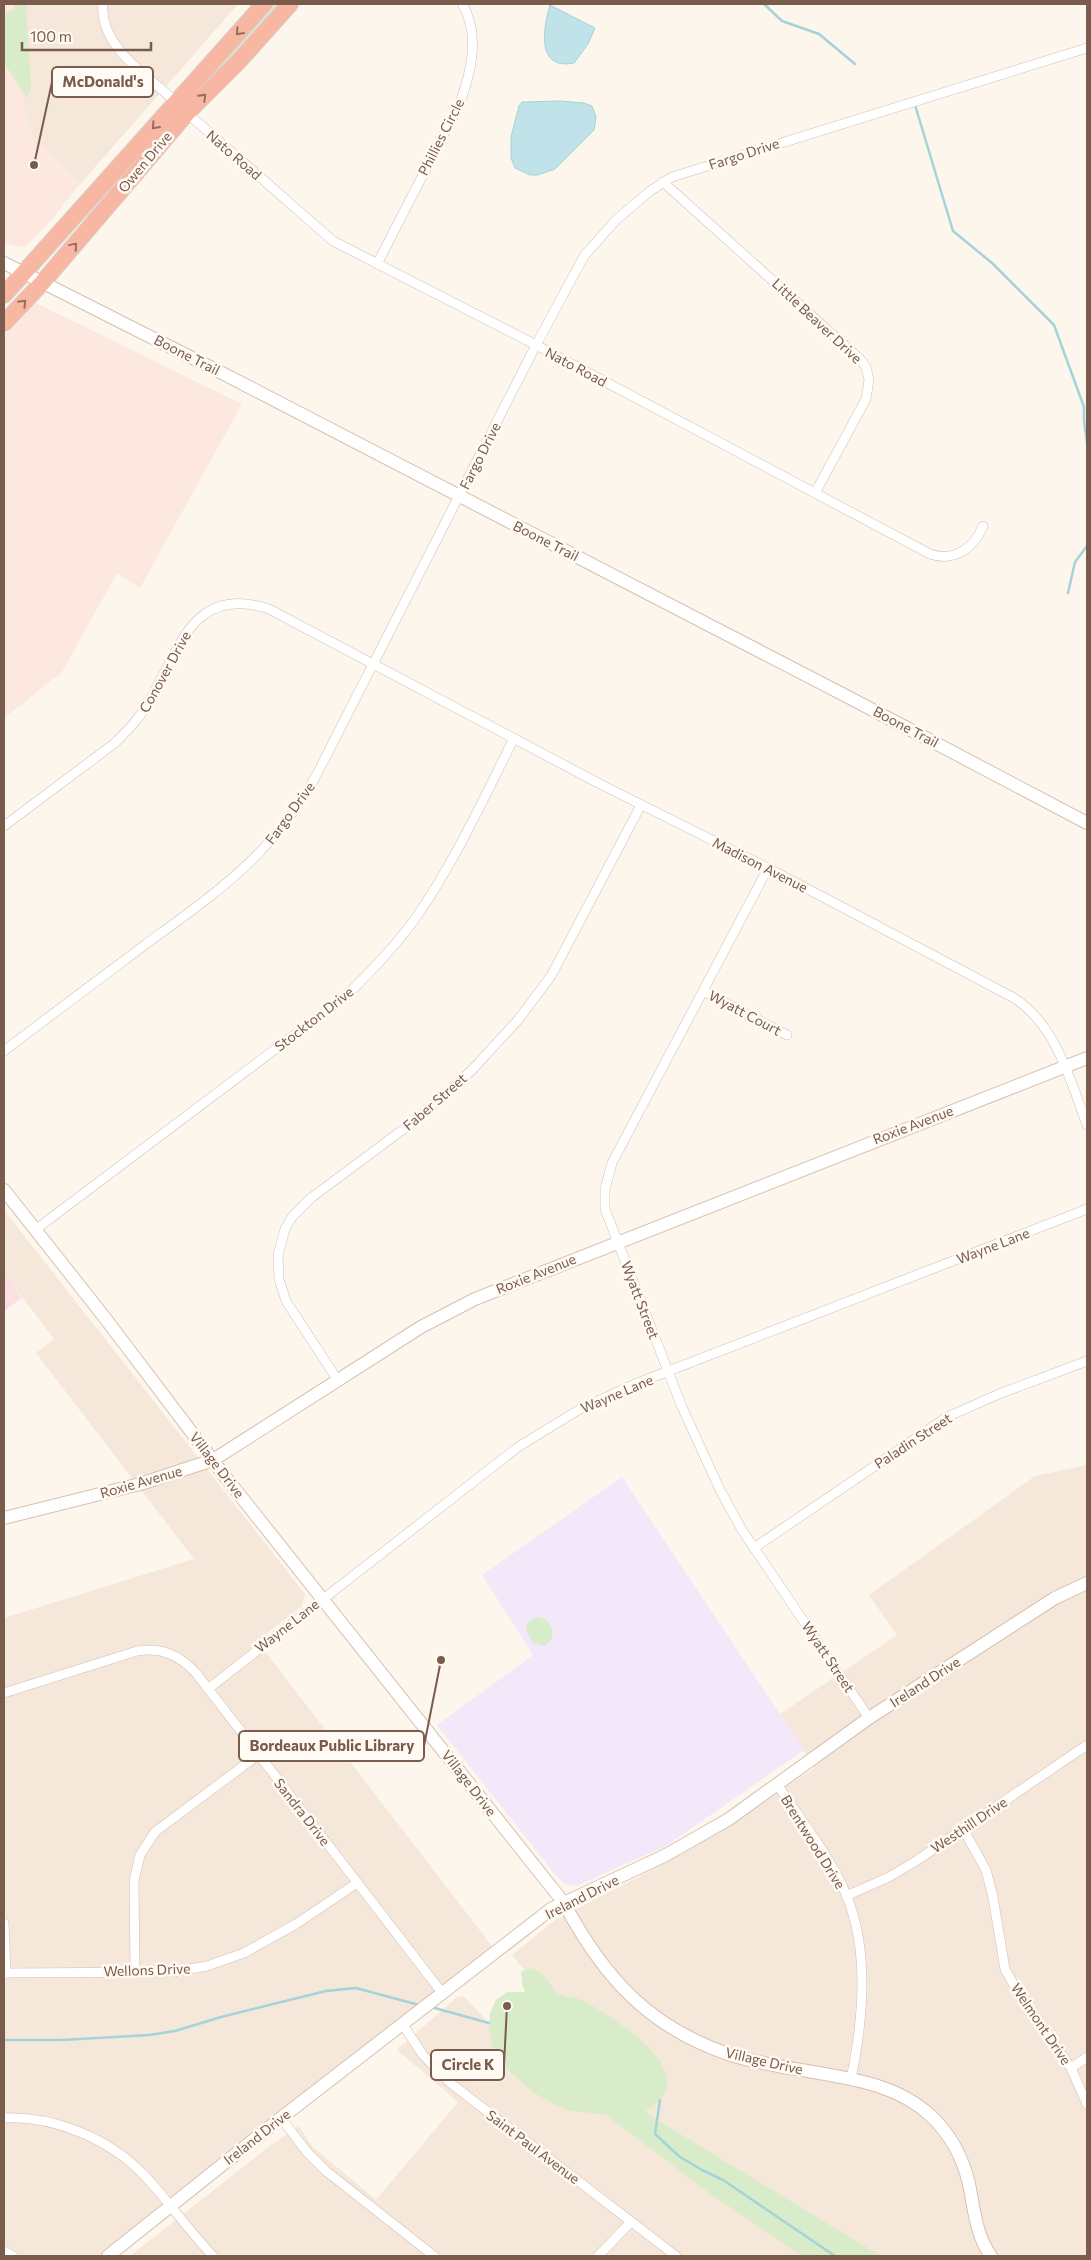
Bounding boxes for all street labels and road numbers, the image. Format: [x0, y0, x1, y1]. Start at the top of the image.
street label: Phillies Circle [414, 96, 467, 178]
street label: Nato Road [203, 126, 265, 183]
street label: Owen Drive [114, 128, 175, 196]
street label: Fargo Drive [707, 134, 781, 173]
street label: Little Beaver Drive [769, 275, 866, 367]
street label: Boone Trail [151, 331, 223, 378]
street label: Nato Road [543, 343, 610, 390]
street label: Fargo Drive [455, 419, 504, 492]
street label: Boone Trail [510, 517, 582, 564]
street label: Conover Drive [135, 628, 194, 715]
street label: Boone Trail [871, 702, 942, 751]
street label: Fargo Drive [261, 778, 318, 847]
street label: Madison Avenue [710, 833, 811, 896]
street label: Stockton Drive [271, 983, 356, 1055]
street label: Wyatt Court [706, 986, 785, 1039]
street label: Faber Street [399, 1069, 470, 1134]
street label: Roxie Avenue [870, 1101, 955, 1148]
street label: Wayne Lane [954, 1224, 1032, 1267]
street label: Roxie Avenue [493, 1250, 578, 1297]
street label: Wyatt Street [618, 1259, 663, 1341]
street label: Wayne Lane [578, 1371, 655, 1416]
street label: Paladin Street [871, 1409, 955, 1472]
street label: Village Drive [186, 1428, 248, 1501]
street label: Roxie Avenue [98, 1462, 184, 1501]
street label: Wayne Lane [251, 1595, 322, 1656]
street label: Wyatt Street [798, 1618, 859, 1696]
street label: Ireland Drive [886, 1653, 963, 1711]
street label: Village Drive [438, 1746, 500, 1819]
street label: Sandra Drive [271, 1775, 334, 1849]
street label: Brentwood Drive [778, 1792, 849, 1892]
street label: Westhill Drive [927, 1793, 1010, 1856]
street label: Ireland Drive [542, 1871, 621, 1922]
street label: Wellons Drive [103, 1959, 191, 1980]
street label: Welmont Drive [1008, 1980, 1075, 2068]
street label: Village Drive [724, 2043, 805, 2078]
street label: Ireland Drive [220, 2105, 294, 2168]
street label: Saint Paul Avenue [483, 2106, 583, 2187]

